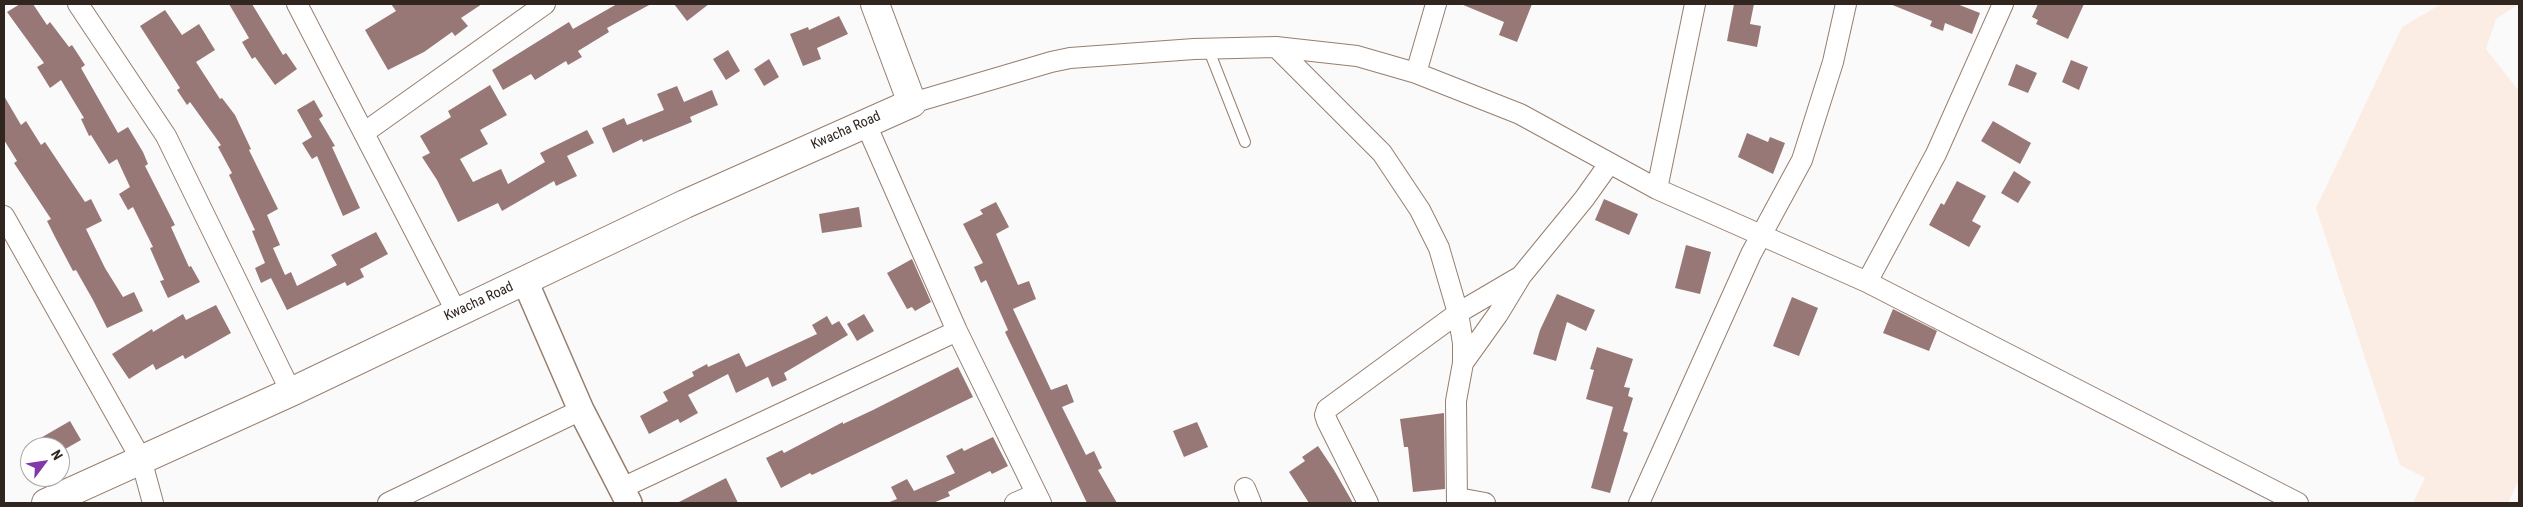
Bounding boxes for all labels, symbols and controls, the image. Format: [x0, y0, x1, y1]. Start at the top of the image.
street label: Kwacha Road [809, 108, 883, 154]
street label: Kwacha Road [442, 279, 516, 325]
north arrow [20, 437, 70, 487]
text: N [48, 447, 66, 463]

